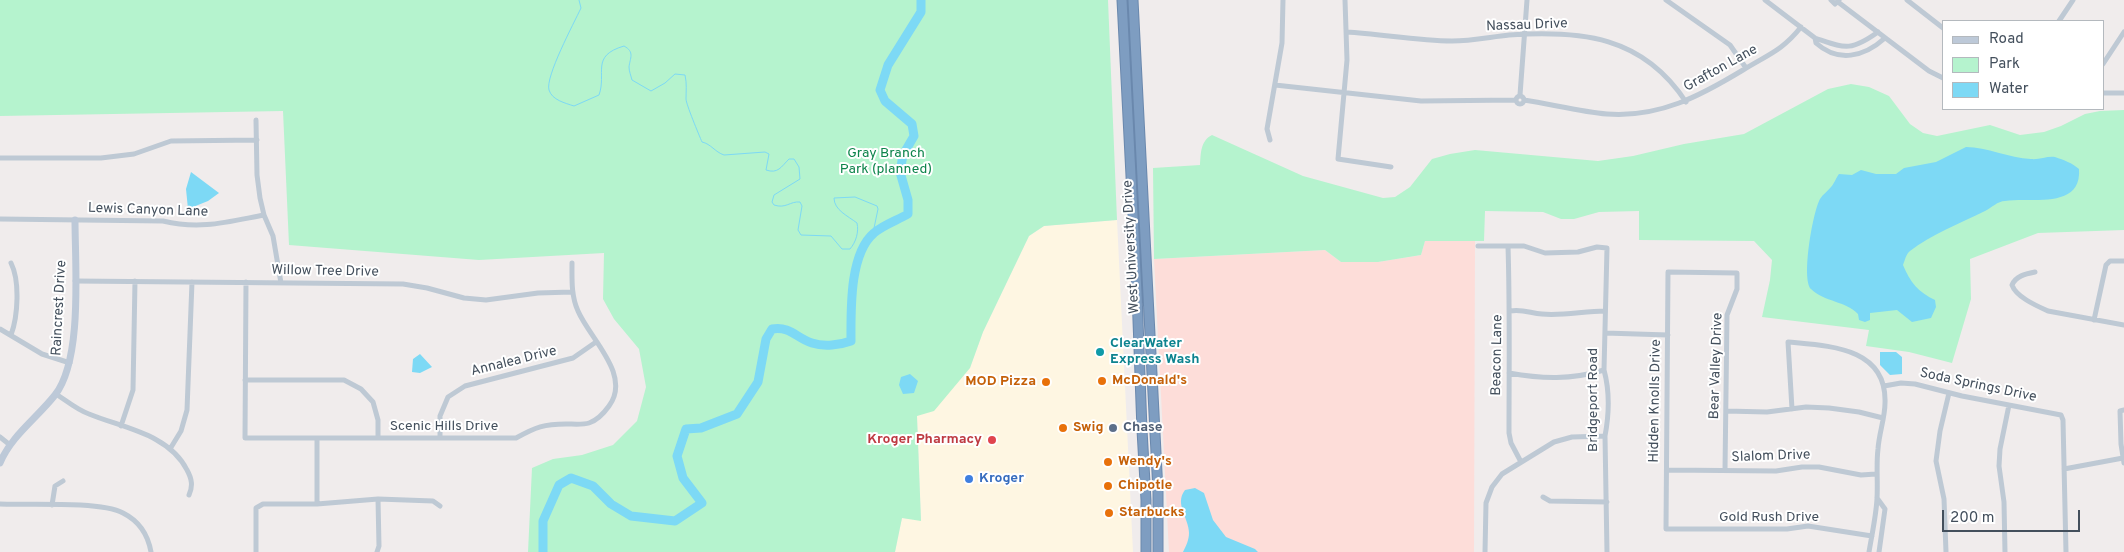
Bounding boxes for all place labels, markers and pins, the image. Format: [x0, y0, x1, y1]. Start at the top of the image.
place label: ClearWater Express Wash [1110, 336, 1199, 368]
marker: ClearWater Express Wash [1094, 346, 1106, 358]
place label: McDonald's [1112, 373, 1187, 389]
place label: MOD Pizza [965, 374, 1036, 390]
marker: McDonald's [1096, 375, 1108, 387]
marker: MOD Pizza [1040, 376, 1052, 388]
place label: Swig [1073, 420, 1104, 436]
place label: Chase [1123, 420, 1163, 436]
marker: Swig [1057, 422, 1069, 434]
marker: Chase [1107, 422, 1119, 434]
place label: Kroger Pharmacy [867, 432, 982, 448]
marker: Kroger Pharmacy [986, 434, 998, 446]
place label: Wendy's [1118, 454, 1172, 470]
marker: Wendy's [1102, 456, 1114, 468]
place label: Kroger [979, 471, 1024, 487]
marker: Kroger [963, 473, 975, 485]
place label: Chipotle [1118, 478, 1172, 494]
marker: Chipotle [1102, 480, 1114, 492]
place label: Starbucks [1119, 505, 1185, 521]
marker: Starbucks [1103, 507, 1115, 519]

